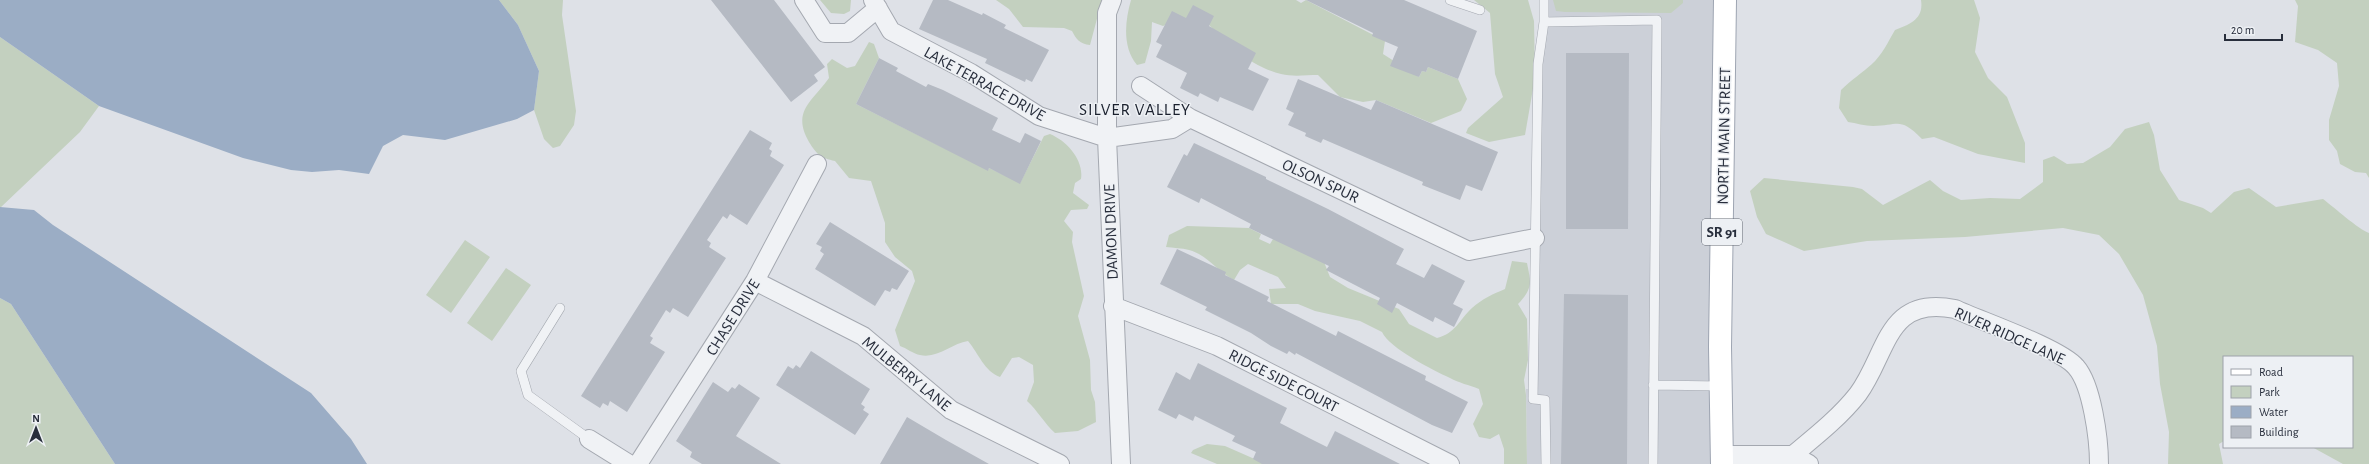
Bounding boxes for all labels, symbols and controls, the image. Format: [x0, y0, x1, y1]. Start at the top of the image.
scale bar [2225, 16, 2282, 42]
text: 20 m [2231, 24, 2254, 36]
street label: LAKE TERRACE DRIVE [921, 44, 1048, 124]
street label: NORTH MAIN STREET [1715, 67, 1733, 205]
district label: SILVER VALLEY [1079, 101, 1191, 118]
street label: OLSON SPUR [1280, 156, 1362, 206]
street label: DAMON DRIVE [1101, 184, 1121, 280]
road number: SR 91 [1702, 219, 1742, 245]
street label: CHASE DRIVE [703, 276, 763, 358]
street label: RIVER RIDGE LANE [1952, 304, 2068, 368]
street label: MULBERRY LANE [859, 333, 954, 414]
street label: RIDGE SIDE COURT [1226, 346, 1341, 415]
legend [2223, 356, 2353, 448]
text: Road [2259, 366, 2283, 378]
text: Park [2259, 386, 2280, 398]
text: Water [2259, 406, 2288, 418]
north arrow [16, 408, 56, 448]
text: N [32, 413, 40, 424]
text: Building [2259, 426, 2299, 438]

